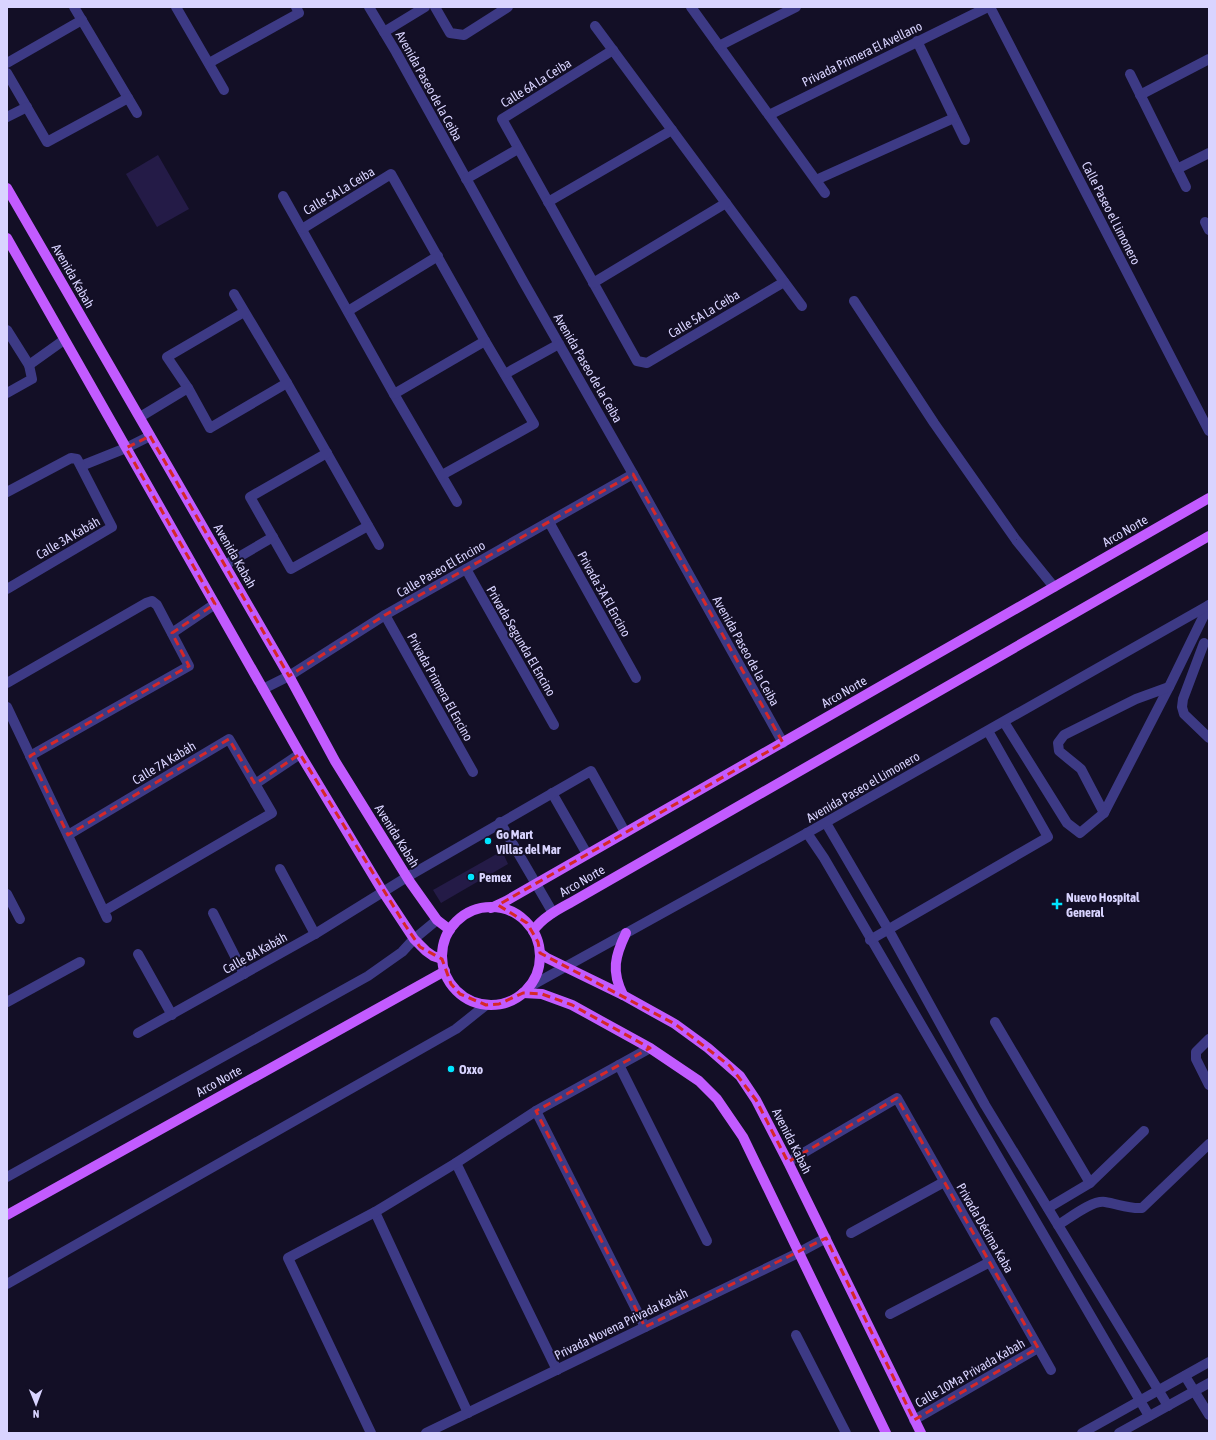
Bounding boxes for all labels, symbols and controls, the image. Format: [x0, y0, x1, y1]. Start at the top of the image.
street label: Privada Primera El Avellano [799, 18, 925, 90]
street label: Avenida Paseo de la Ceiba [393, 28, 465, 144]
street label: Calle 6A La Ceiba [498, 55, 574, 111]
street label: Calle Paseo el Limonero [1079, 159, 1143, 267]
street label: Calle 5A La Ceiba [301, 164, 377, 218]
street label: Avenida Kabah [49, 241, 97, 311]
street label: Calle 5A La Ceiba [666, 287, 742, 341]
street label: Avenida Paseo de la Ceiba [551, 311, 625, 425]
street label: Arco Norte [1100, 512, 1150, 550]
street label: Calle 3A Kabáh [33, 514, 103, 562]
street label: Avenida Kabah [211, 521, 259, 591]
street label: Calle Paseo El Encino [394, 538, 488, 600]
street label: Privada 3A El Encino [574, 549, 634, 639]
street label: Privada Segunda El Encino [483, 583, 559, 699]
street label: Avenida Paseo de la Ceiba [710, 593, 782, 709]
street label: Privada Primera El Encino [404, 630, 476, 744]
street label: Arco Norte [819, 673, 869, 711]
street label: Calle 7A Kabáh [130, 738, 198, 788]
street label: Avenida Paseo el Limonero [804, 748, 922, 826]
street label: Avenida Kabah [372, 802, 422, 870]
place label: Go Mart Villas del Mar [495, 827, 562, 857]
marker: Go Mart Villas del Mar [483, 836, 493, 846]
street label: Arco Norte [557, 862, 607, 900]
place label: Pemex [479, 870, 512, 885]
marker: Pemex [466, 872, 476, 882]
place label: Nuevo Hospital General [1066, 890, 1140, 920]
marker: Nuevo Hospital General [1051, 898, 1063, 910]
street label: Calle 8A Kabáh [220, 929, 290, 977]
street label: Arco Norte [194, 1062, 245, 1100]
place label: Oxxo [459, 1062, 483, 1077]
marker: Oxxo [446, 1064, 456, 1074]
street label: Avenida Kabah [769, 1106, 815, 1176]
street label: Privada Décima Kaba [953, 1181, 1017, 1275]
street label: Privada Novena Privada Kabáh [552, 1285, 690, 1363]
street label: Calle 10Ma Privada Kabah [912, 1335, 1028, 1411]
north arrow [16, 1384, 56, 1424]
text: N [33, 1408, 40, 1420]

